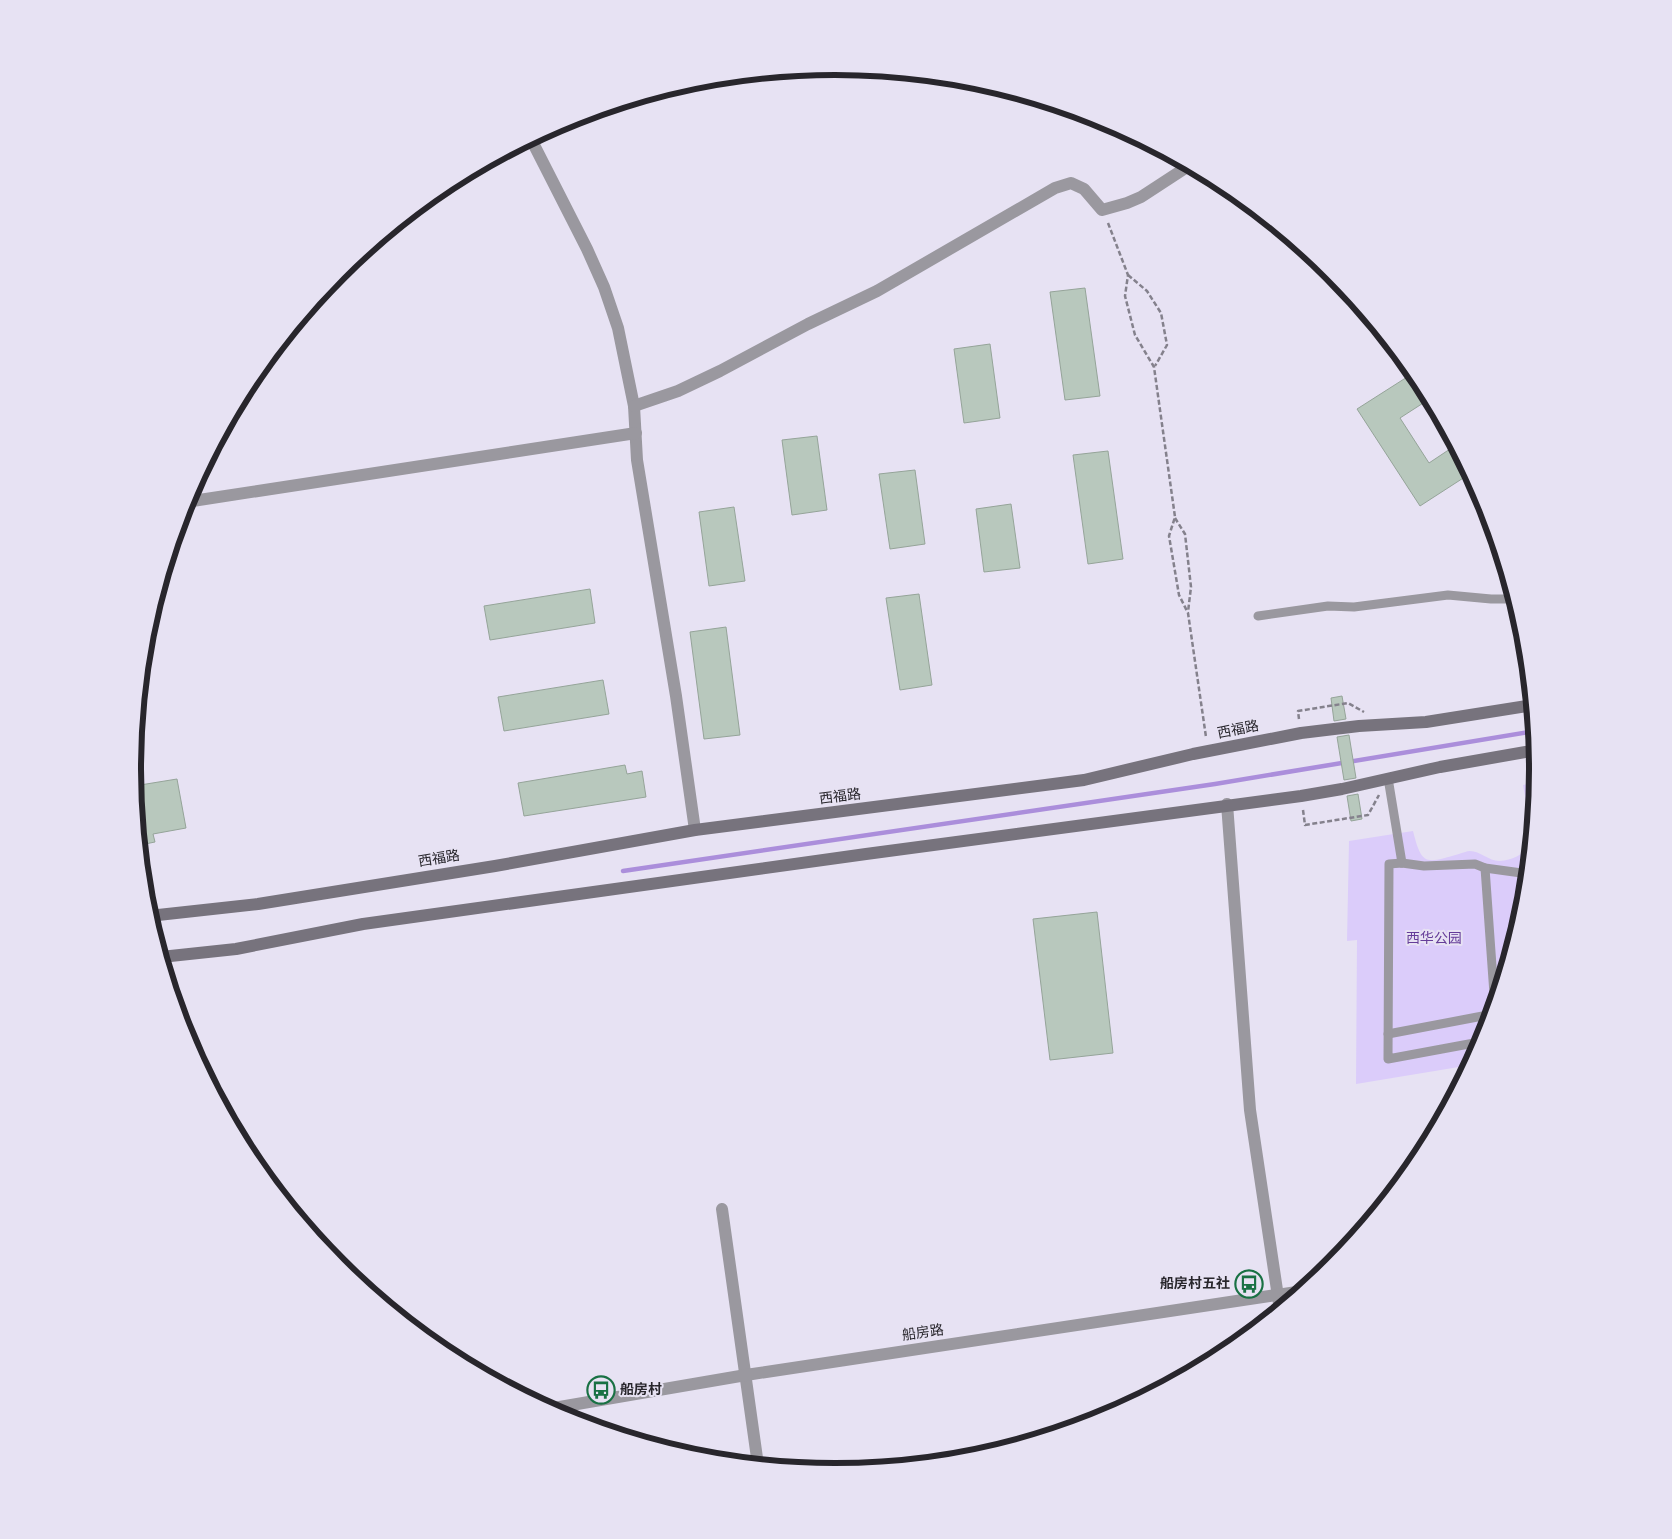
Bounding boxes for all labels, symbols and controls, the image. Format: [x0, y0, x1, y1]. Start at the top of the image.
street label: 西福路 [1215, 716, 1261, 744]
street label: 西福路 [818, 785, 862, 809]
street label: 西福路 [417, 846, 461, 872]
park label: 西华公园 [1406, 929, 1462, 949]
bus stop icon: 船房村五社 [1234, 1269, 1264, 1299]
place label: 船房村五社 [1160, 1274, 1230, 1294]
street label: 船房路 [901, 1320, 945, 1346]
bus stop icon: 船房村 [586, 1375, 616, 1405]
place label: 船房村 [620, 1380, 662, 1400]

